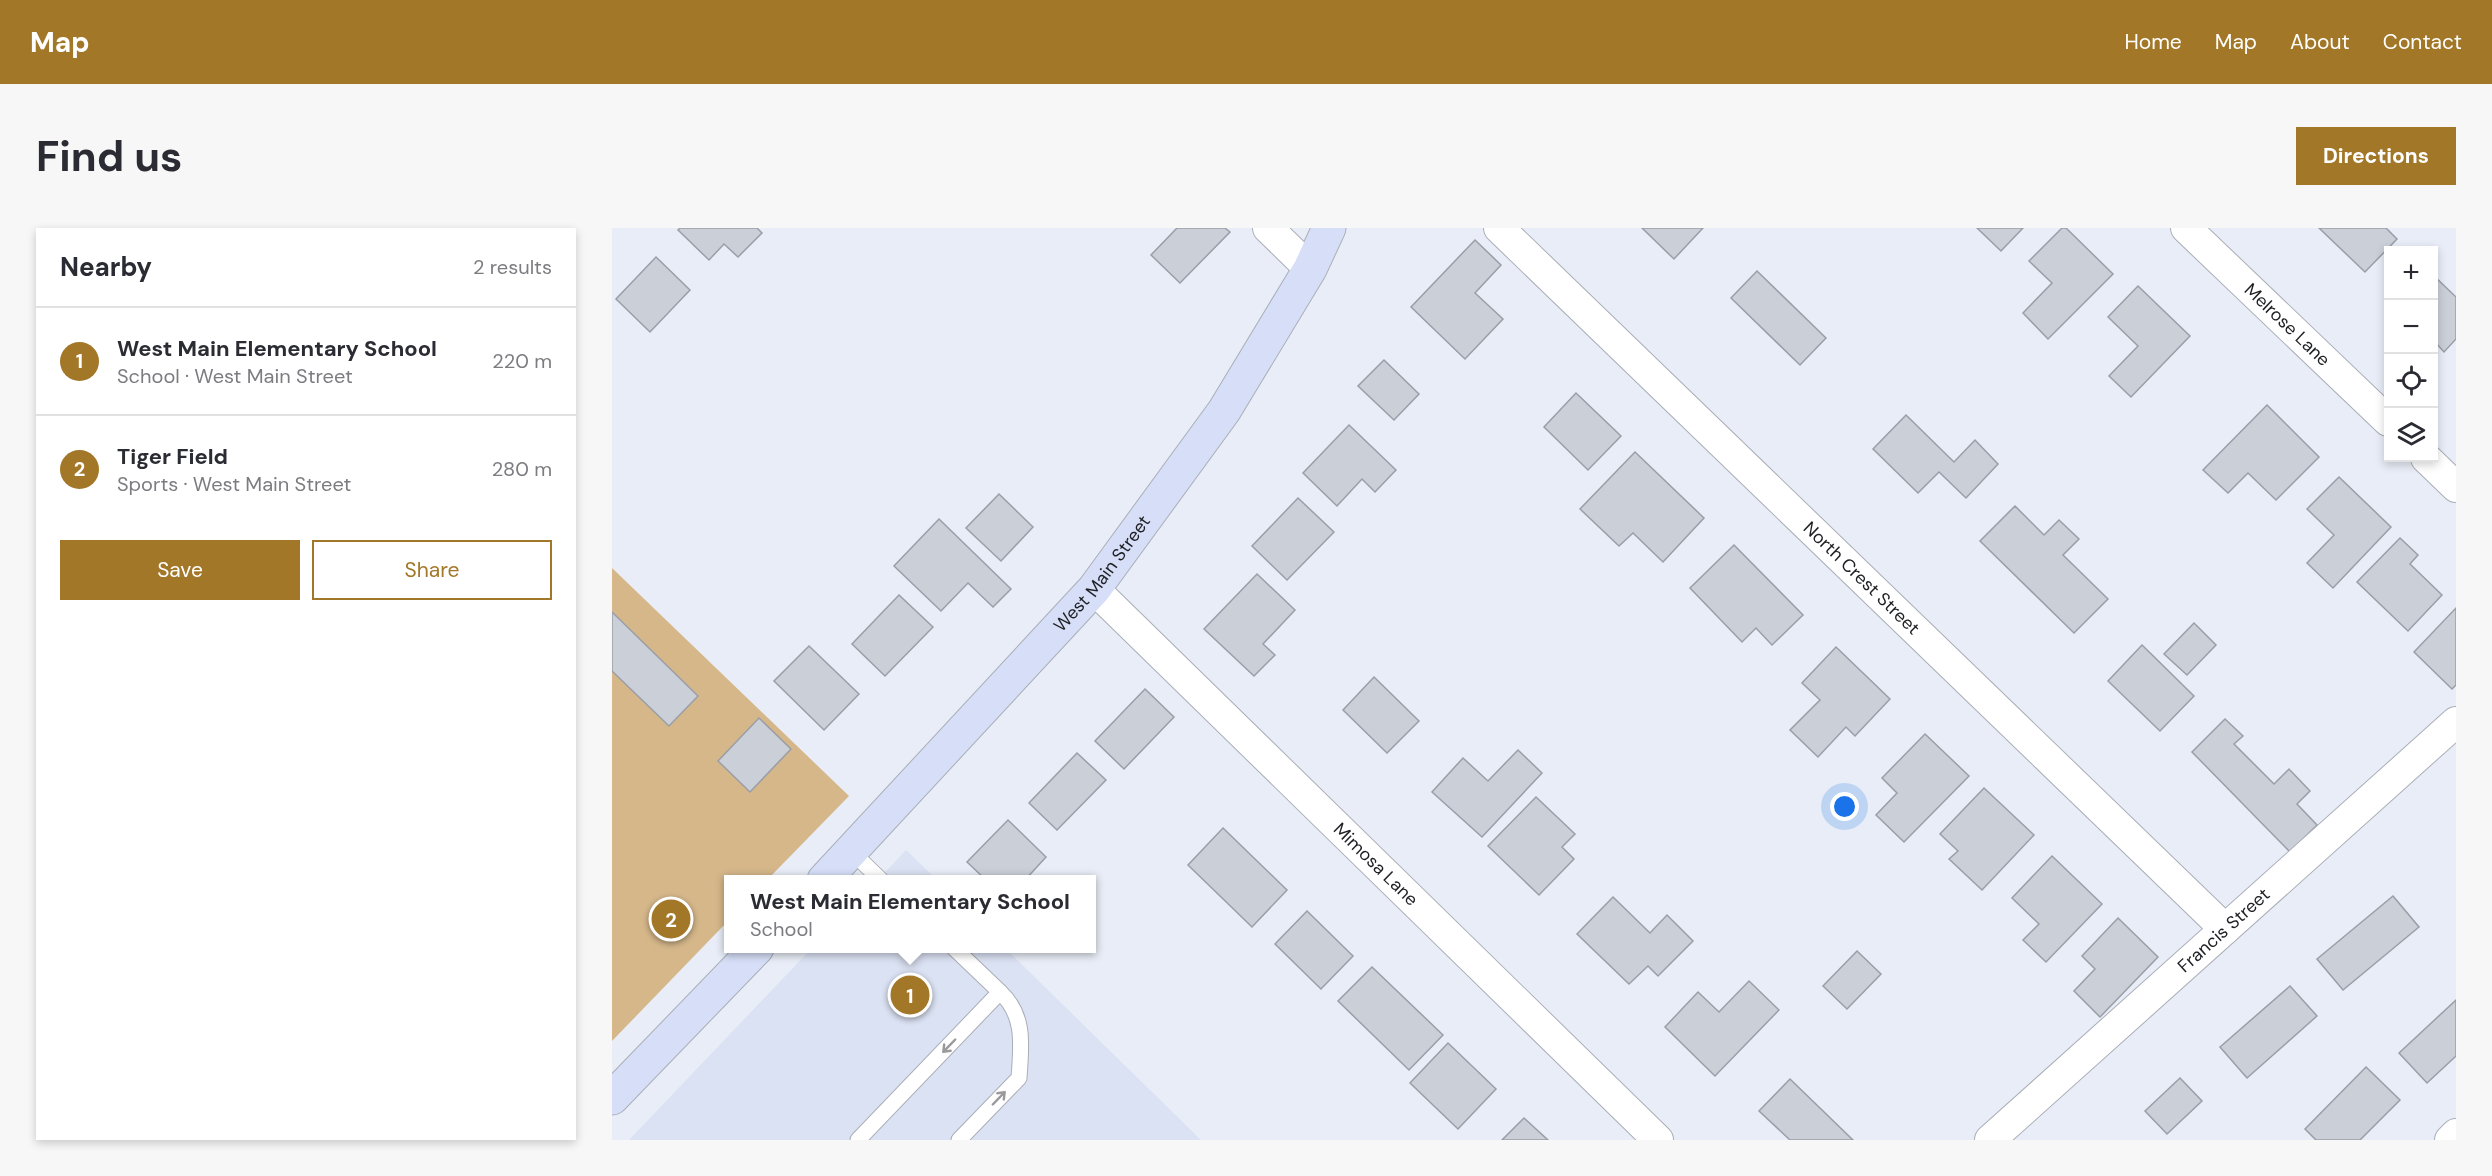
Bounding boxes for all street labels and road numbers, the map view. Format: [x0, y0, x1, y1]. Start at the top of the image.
street label: Melrose Lane [2239, 278, 2335, 372]
street label: West Main Street [1048, 511, 1156, 637]
street label: North Crest Street [1798, 516, 1925, 640]
street label: Mimosa Lane [1328, 817, 1423, 911]
street label: Francis Street [2173, 883, 2275, 978]

